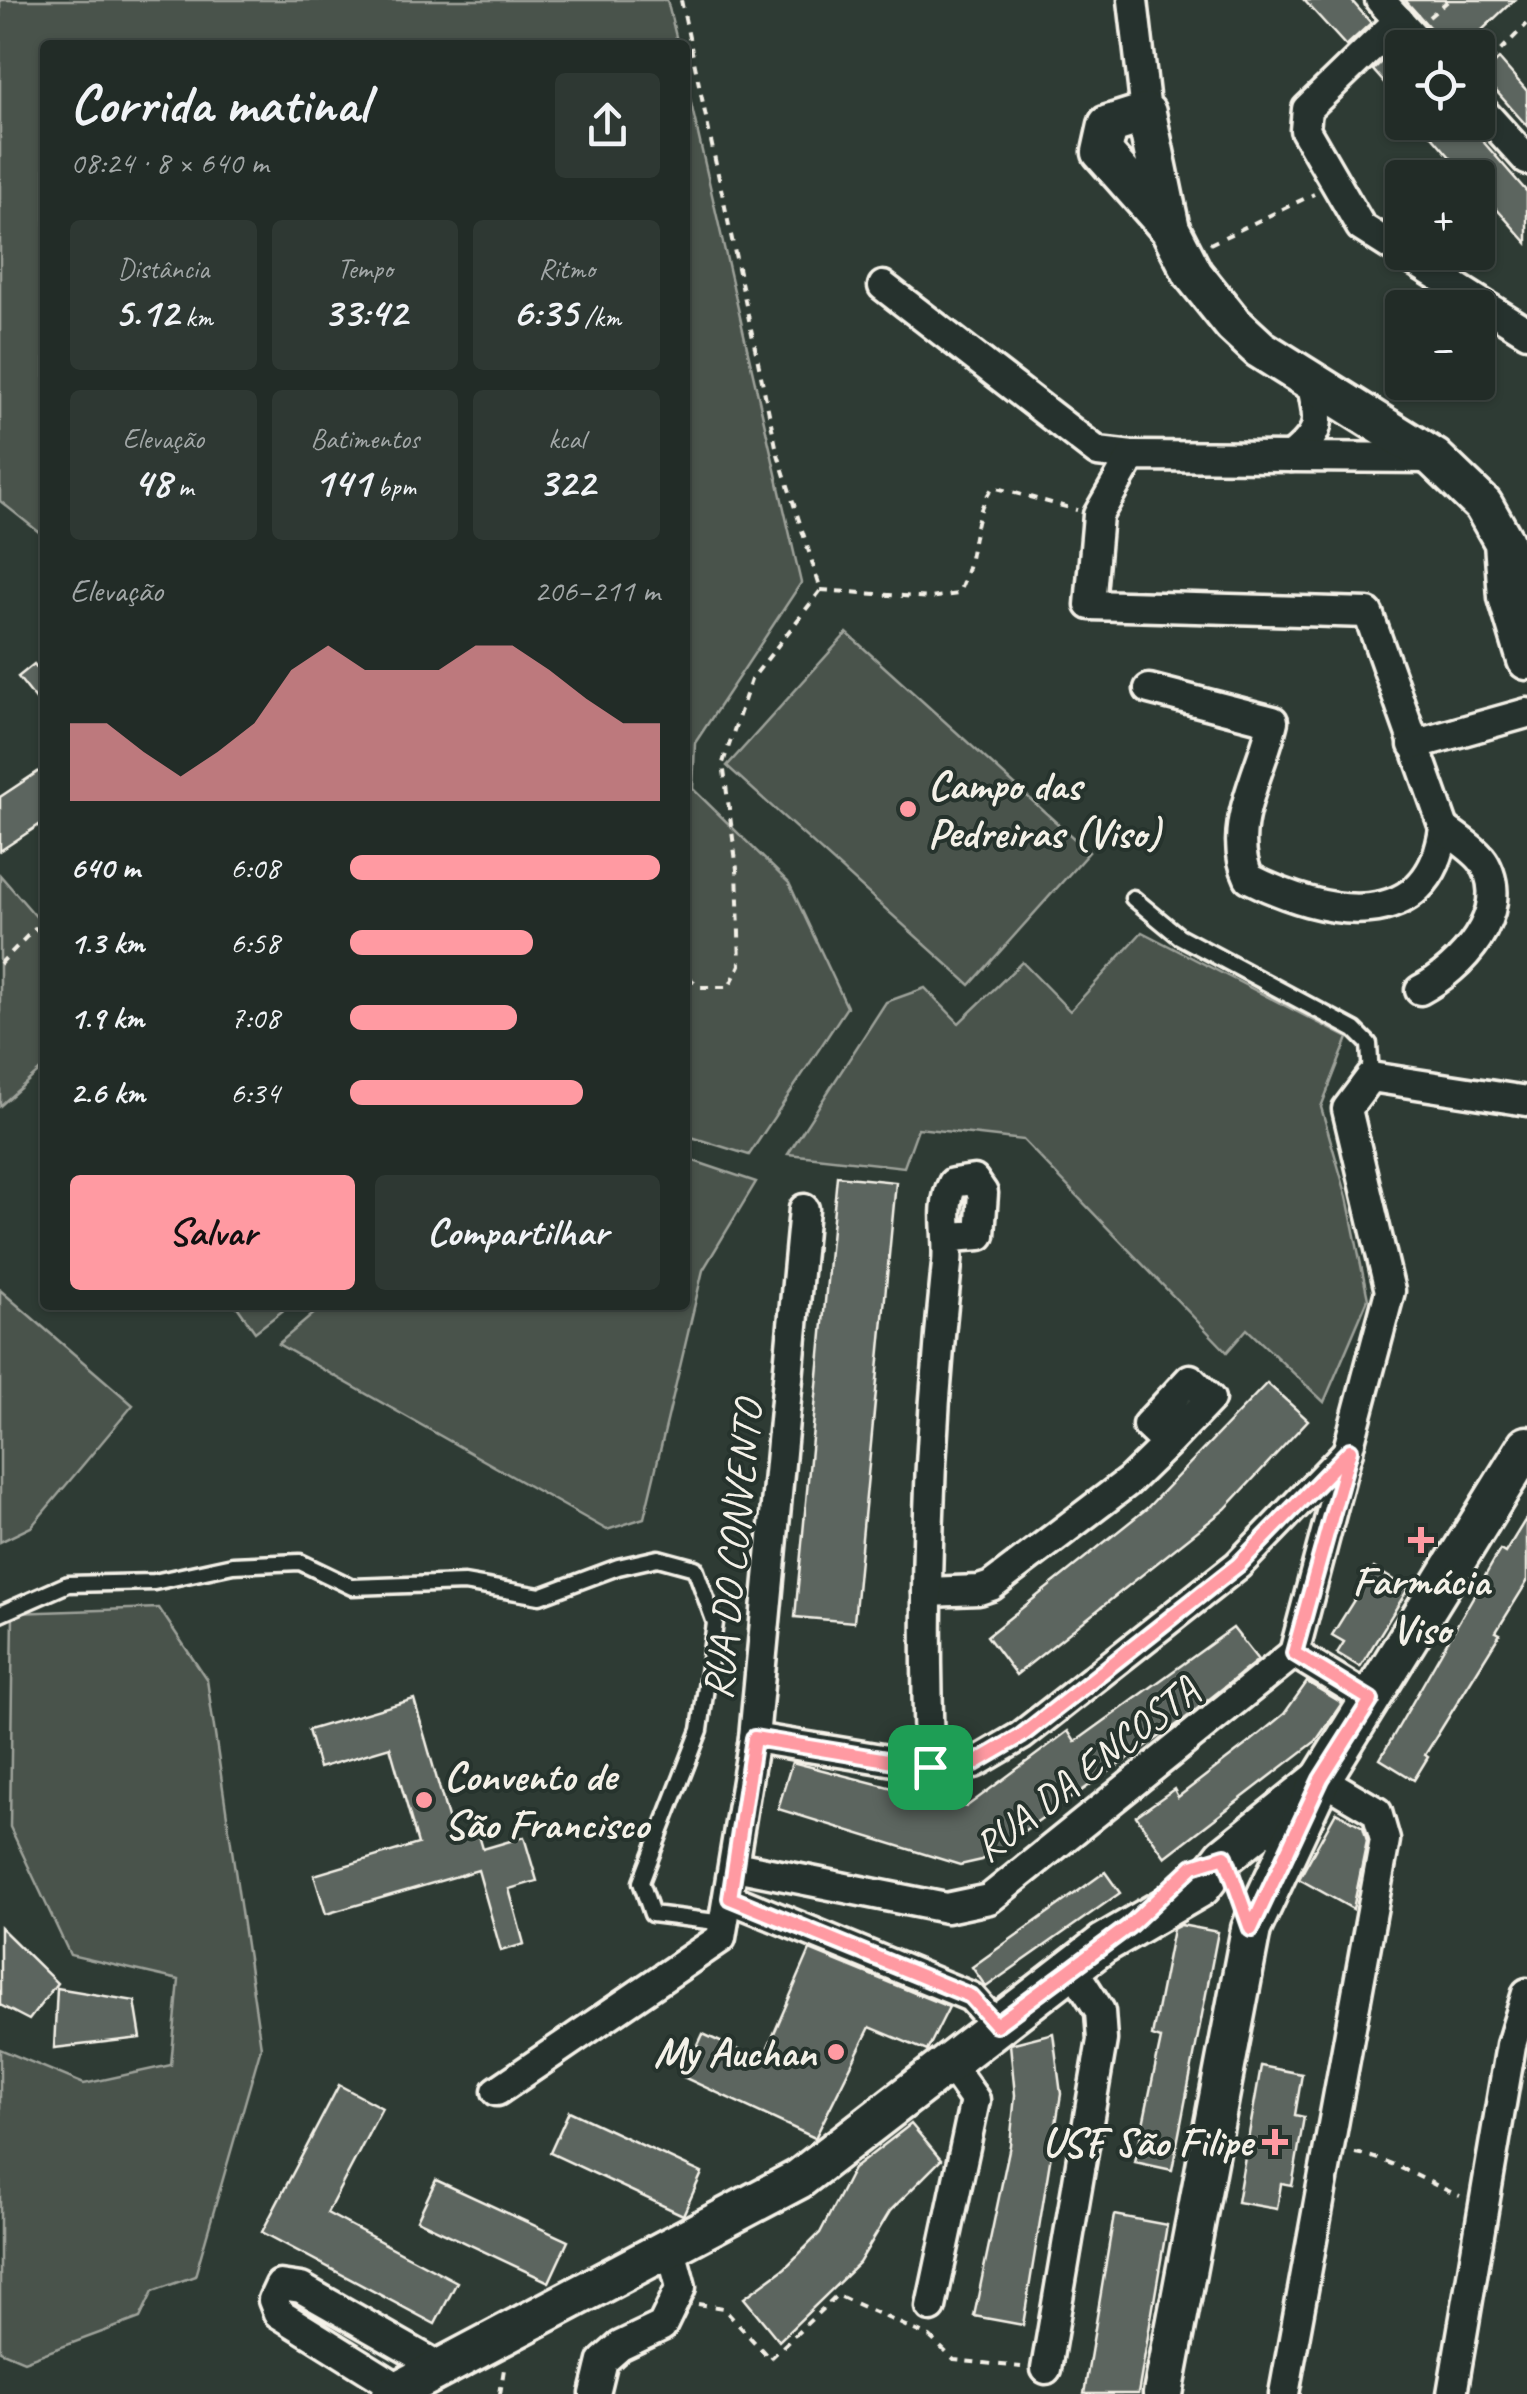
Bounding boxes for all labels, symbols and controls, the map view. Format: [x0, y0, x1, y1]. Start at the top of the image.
map controls [1385, 30, 1495, 400]
button: locate [1385, 30, 1495, 140]
text: Corrida matinal [70, 69, 368, 139]
button: share [555, 73, 660, 178]
text: 08:24 · 8 × 640 m [70, 142, 268, 183]
button: + [1385, 160, 1495, 270]
text: Distância [117, 251, 209, 286]
text: Tempo [337, 251, 393, 286]
text: Ritmo [538, 251, 595, 286]
text: 5.12 [114, 286, 178, 339]
text: 33:42 [323, 286, 407, 339]
text: 6:35 [512, 286, 578, 339]
button: − [1385, 290, 1495, 400]
text: km [178, 299, 213, 334]
text: /km [578, 299, 621, 334]
text: Elevação [123, 421, 204, 456]
text: Batimentos [311, 421, 419, 456]
text: kcal [548, 421, 585, 456]
text: 48 [133, 456, 171, 509]
text: 141 [314, 456, 371, 509]
text: 322 [538, 456, 595, 509]
text: m [171, 469, 193, 504]
text: bpm [371, 469, 416, 504]
text: Elevação [70, 570, 163, 611]
text: 206–211 m [534, 570, 660, 611]
place label: Campo das Pedreiras (Viso) [928, 759, 1163, 860]
marker: Campo das Pedreiras (Viso) [897, 798, 919, 820]
text: 640 m [70, 847, 140, 888]
text: 6:08 [230, 847, 280, 888]
text: 1.3 km [70, 922, 144, 963]
text: 6:58 [230, 922, 280, 963]
text: 1.9 km [70, 997, 144, 1038]
text: 7:08 [230, 997, 280, 1038]
text: 2.6 km [70, 1072, 145, 1113]
text: 6:34 [230, 1072, 280, 1113]
button: Salvar [70, 1175, 355, 1290]
button: Compartilhar [375, 1175, 660, 1290]
street label: RUA DO CONVENTO [691, 1394, 775, 1702]
marker: Farmácia Viso [1410, 1529, 1432, 1551]
place label: Farmácia Viso [1353, 1555, 1492, 1656]
street label: RUA DA ENCOSTA [963, 1664, 1210, 1874]
pin [888, 1725, 973, 1810]
icon: arrive [903, 1740, 958, 1795]
place label: Convento de São Francisco [444, 1750, 651, 1851]
marker: Convento de São Francisco [413, 1789, 435, 1811]
place label: My Auchan [654, 2026, 818, 2079]
marker: My Auchan [825, 2041, 847, 2063]
place label: USF São Filipe [1042, 2116, 1256, 2169]
marker: USF São Filipe [1262, 2129, 1288, 2155]

